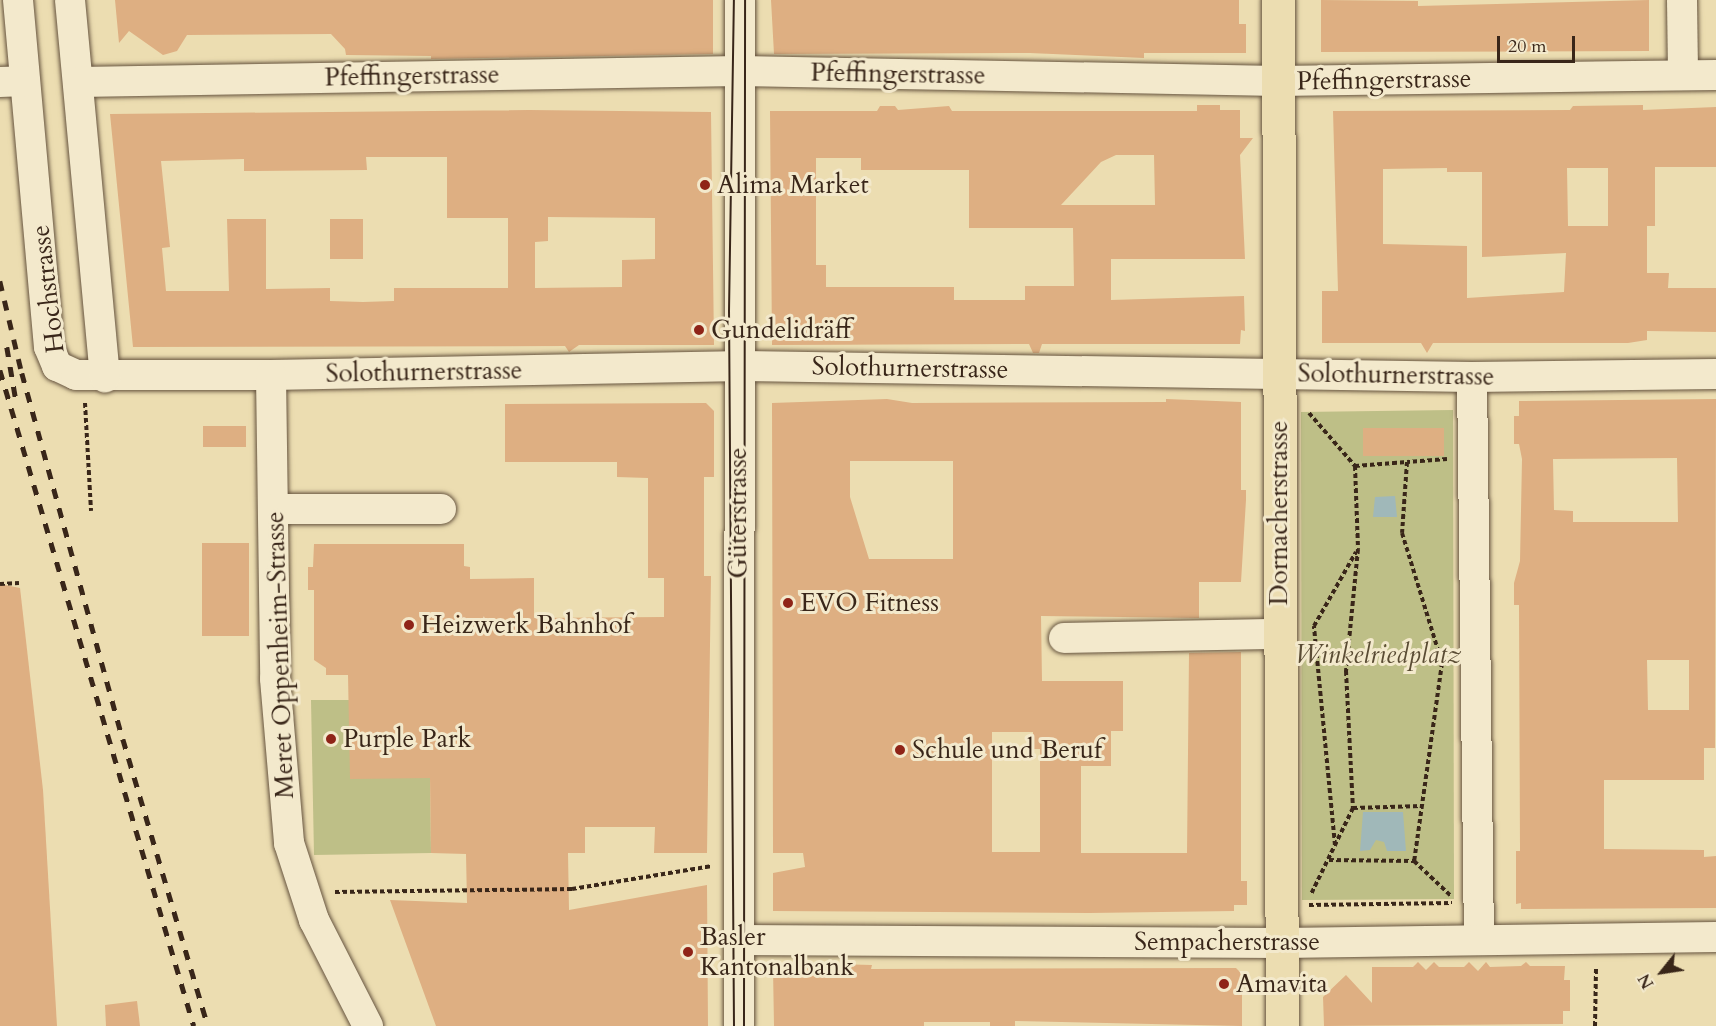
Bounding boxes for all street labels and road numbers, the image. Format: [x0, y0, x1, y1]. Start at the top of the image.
street label: Pfeffingerstrasse [810, 57, 986, 91]
street label: Pfeffingerstrasse [324, 59, 500, 93]
street label: Pfeffingerstrasse [1296, 63, 1472, 97]
street label: Hochstrasse [25, 223, 71, 355]
street label: Solothurnerstrasse [811, 351, 1009, 385]
street label: Solothurnerstrasse [325, 355, 523, 389]
street label: Solothurnerstrasse [1297, 358, 1495, 392]
street label: Dornacherstrasse [1263, 421, 1295, 605]
street label: Güterstrasse [722, 447, 754, 579]
street label: Meret Oppenheim-Strasse [259, 511, 301, 799]
street label: Sempacherstrasse [1134, 926, 1320, 958]

